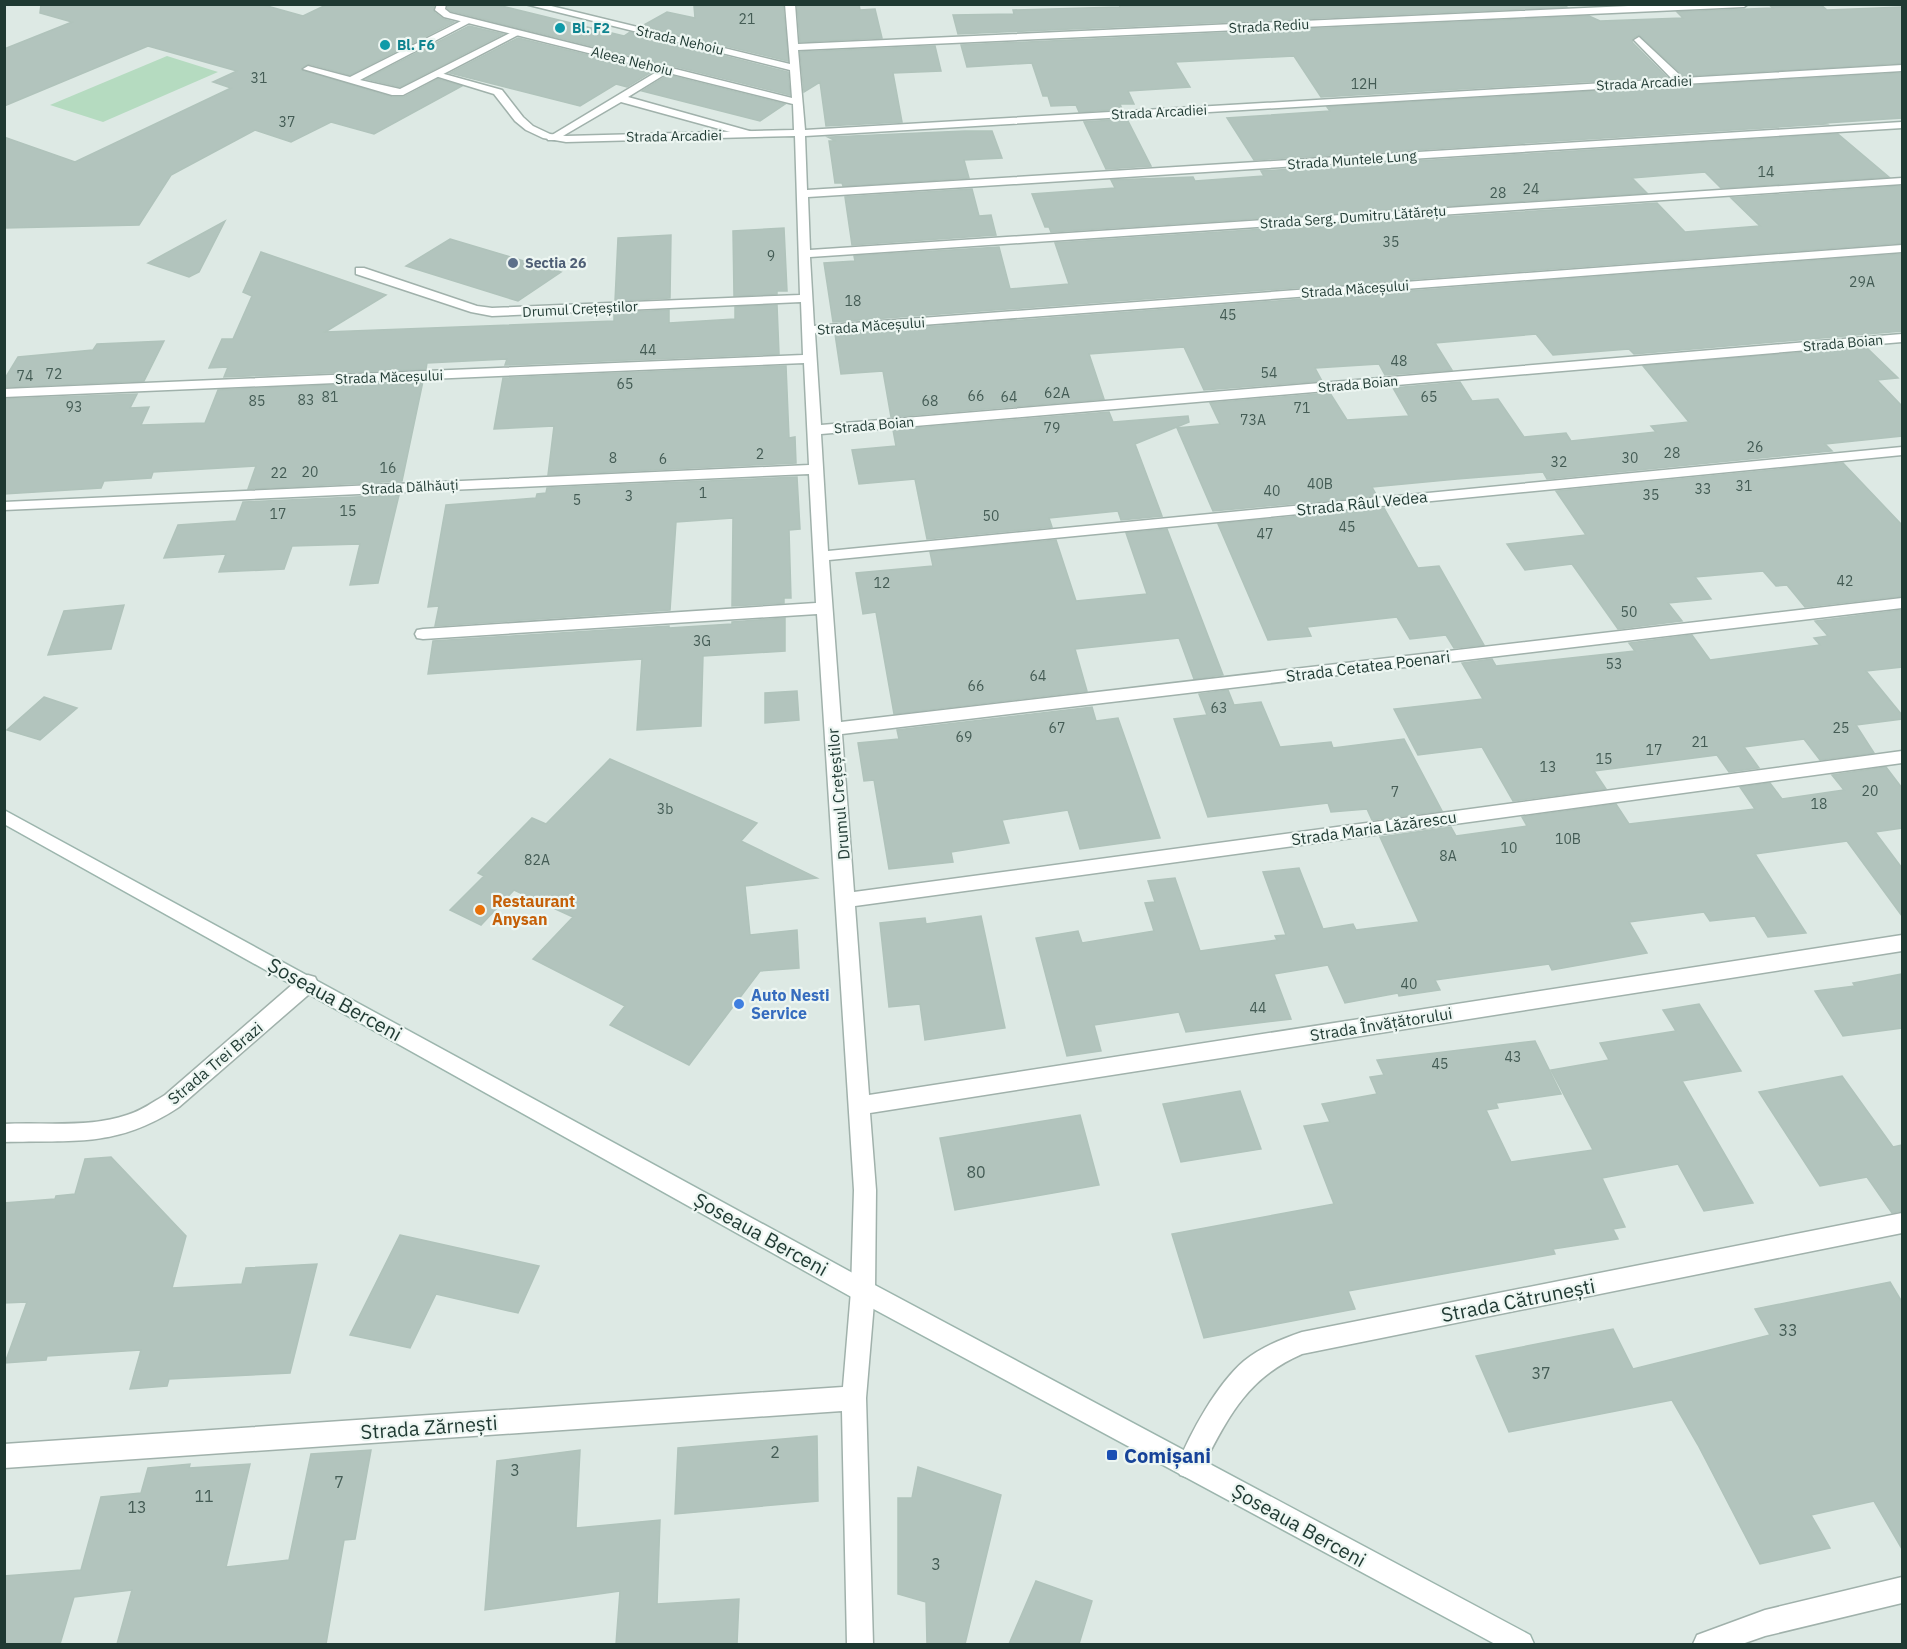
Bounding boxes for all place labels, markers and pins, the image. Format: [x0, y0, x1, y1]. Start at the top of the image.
place label: Bl. F2 [572, 19, 610, 37]
marker: Bl. F2 [553, 21, 567, 35]
place label: Bl. F6 [397, 36, 435, 54]
marker: Bl. F6 [378, 38, 392, 52]
place label: Sectia 26 [525, 254, 586, 272]
marker: Sectia 26 [506, 256, 520, 270]
place label: Restaurant Anysan [492, 891, 575, 929]
marker: Restaurant Anysan [473, 903, 487, 917]
place label: Auto Nesti Service [751, 985, 830, 1023]
marker: Auto Nesti Service [732, 997, 746, 1011]
place label: Comișani [1124, 1442, 1211, 1469]
marker: Comișani [1105, 1448, 1119, 1462]

